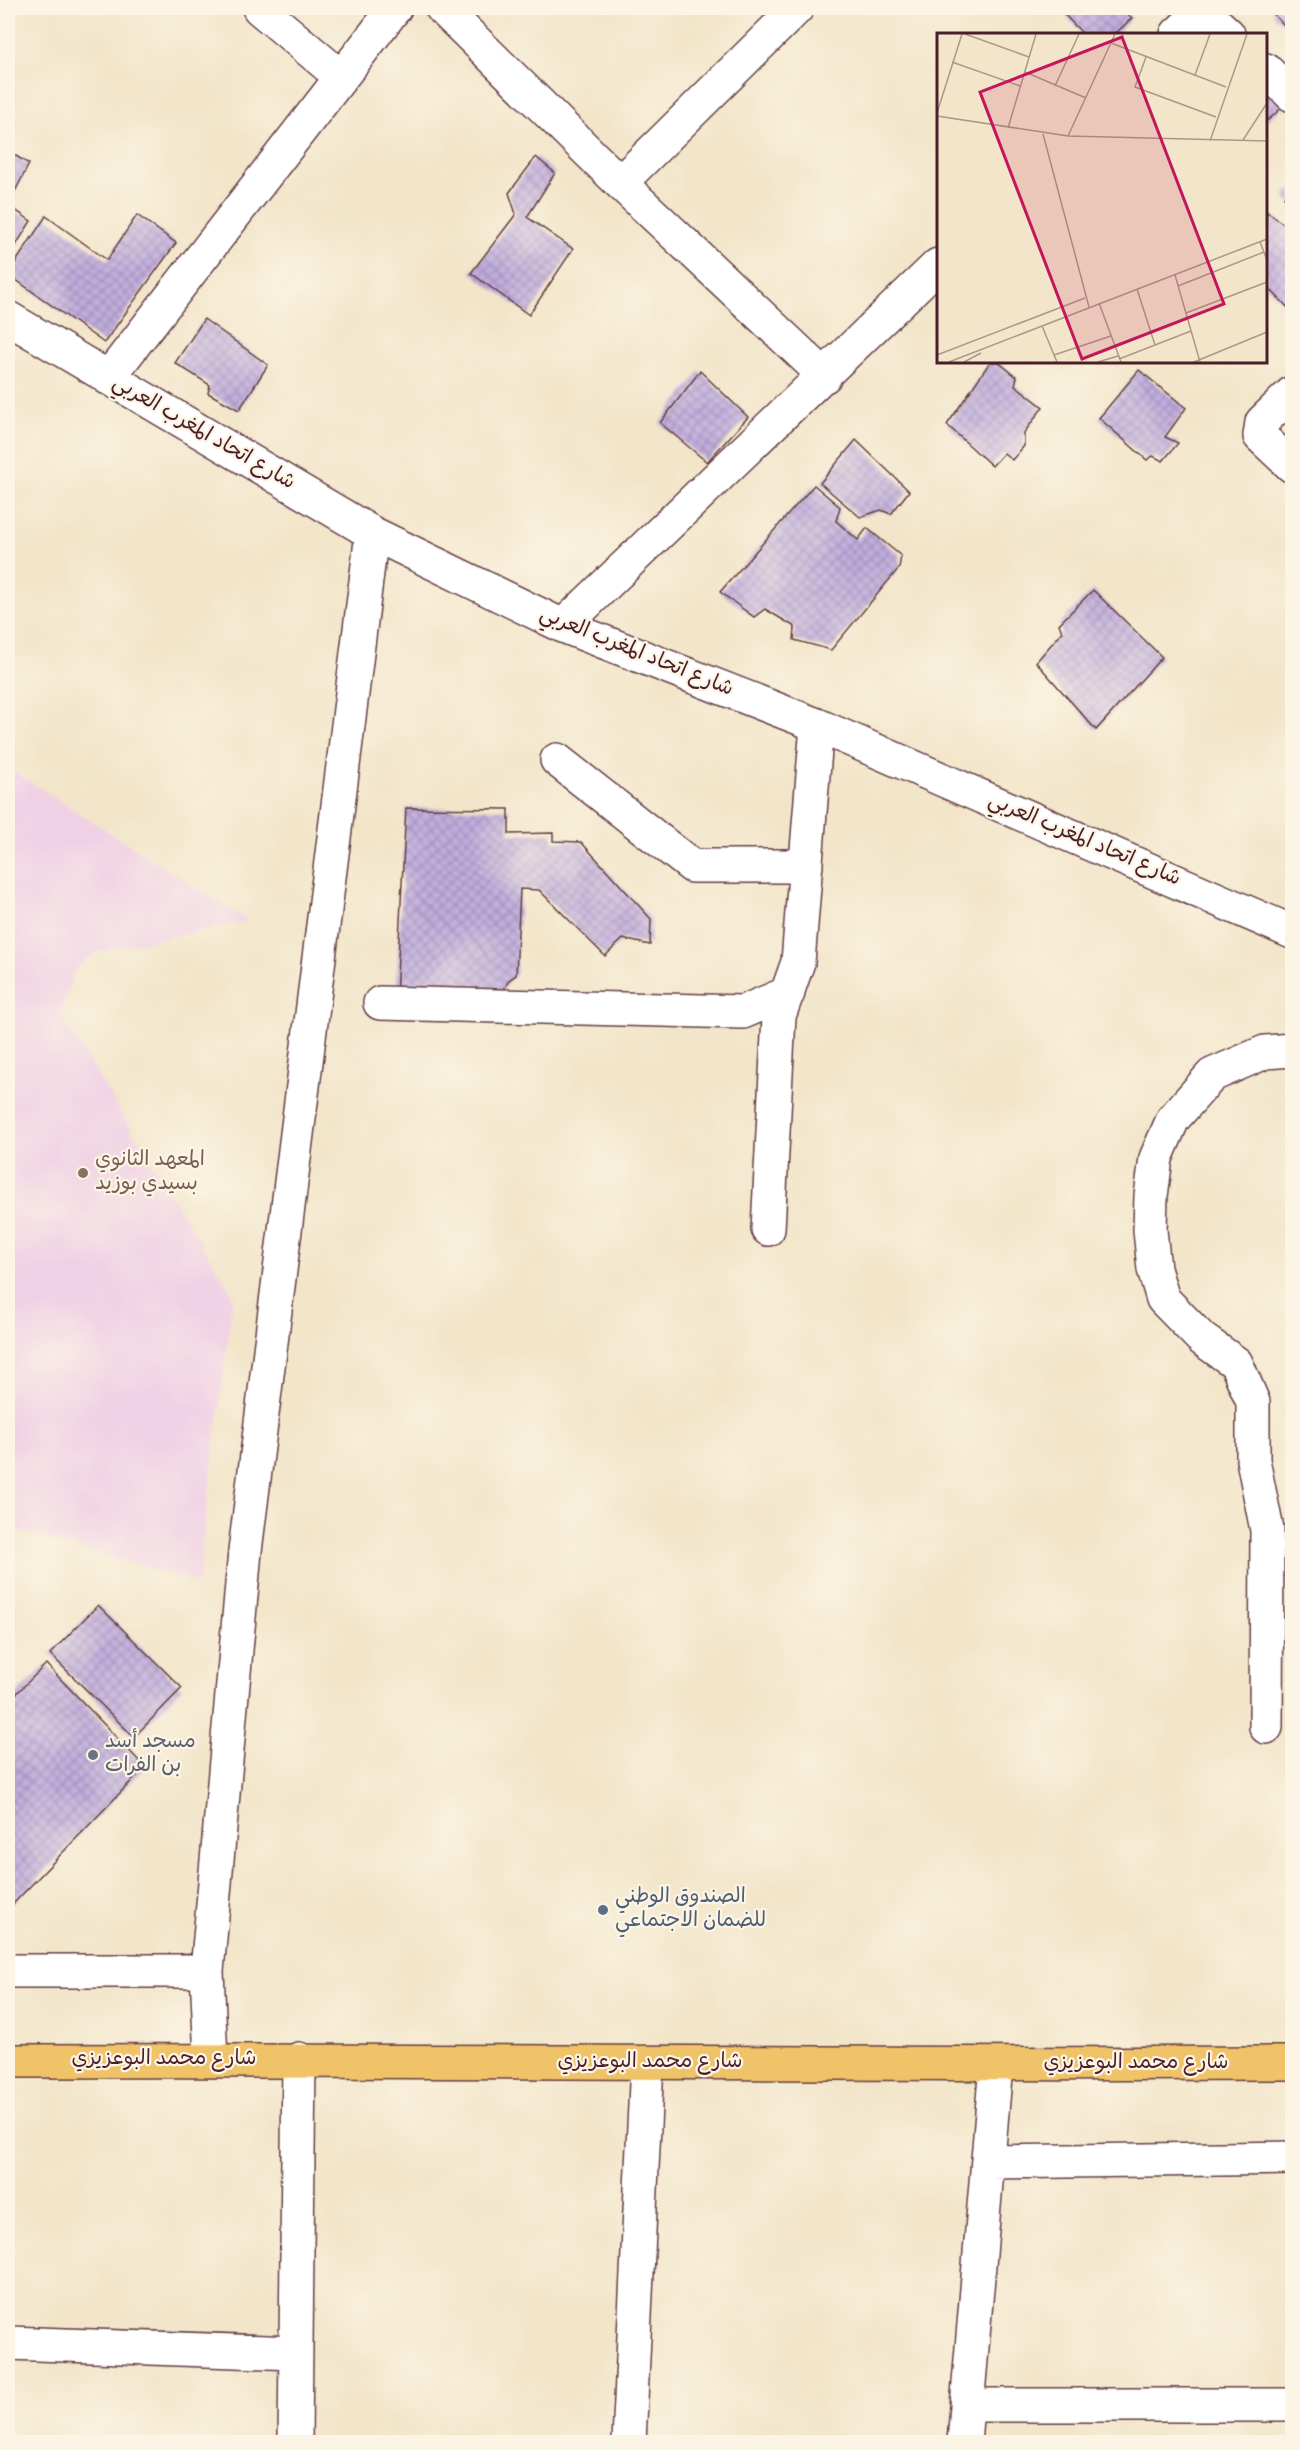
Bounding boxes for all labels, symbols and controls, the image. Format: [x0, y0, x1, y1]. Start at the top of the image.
inset map [937, 33, 1267, 363]
street label: شارع اتحاد المغرب العربي [105, 369, 300, 500]
street label: شارع اتحاد المغرب العربي [534, 600, 737, 707]
street label: شارع اتحاد المغرب العربي [983, 787, 1185, 896]
place label: المعهد الثانوي بسيدي بوزيد [95, 1146, 205, 1200]
marker: المعهد الثانوي بسيدي بوزيد [76, 1166, 90, 1180]
place label: مسجد أسد بن الفرات [105, 1728, 196, 1782]
marker: مسجد أسد بن الفرات [86, 1748, 100, 1762]
place label: الصندوق الوطني للضمان الاجتماعي [615, 1883, 766, 1938]
marker: الصندوق الوطني للضمان الاجتماعي [596, 1903, 610, 1917]
street label: شارع محمد البوعزيزي [71, 2045, 257, 2075]
street label: شارع محمد البوعزيزي [557, 2048, 743, 2078]
street label: شارع محمد البوعزيزي [1043, 2049, 1229, 2079]

